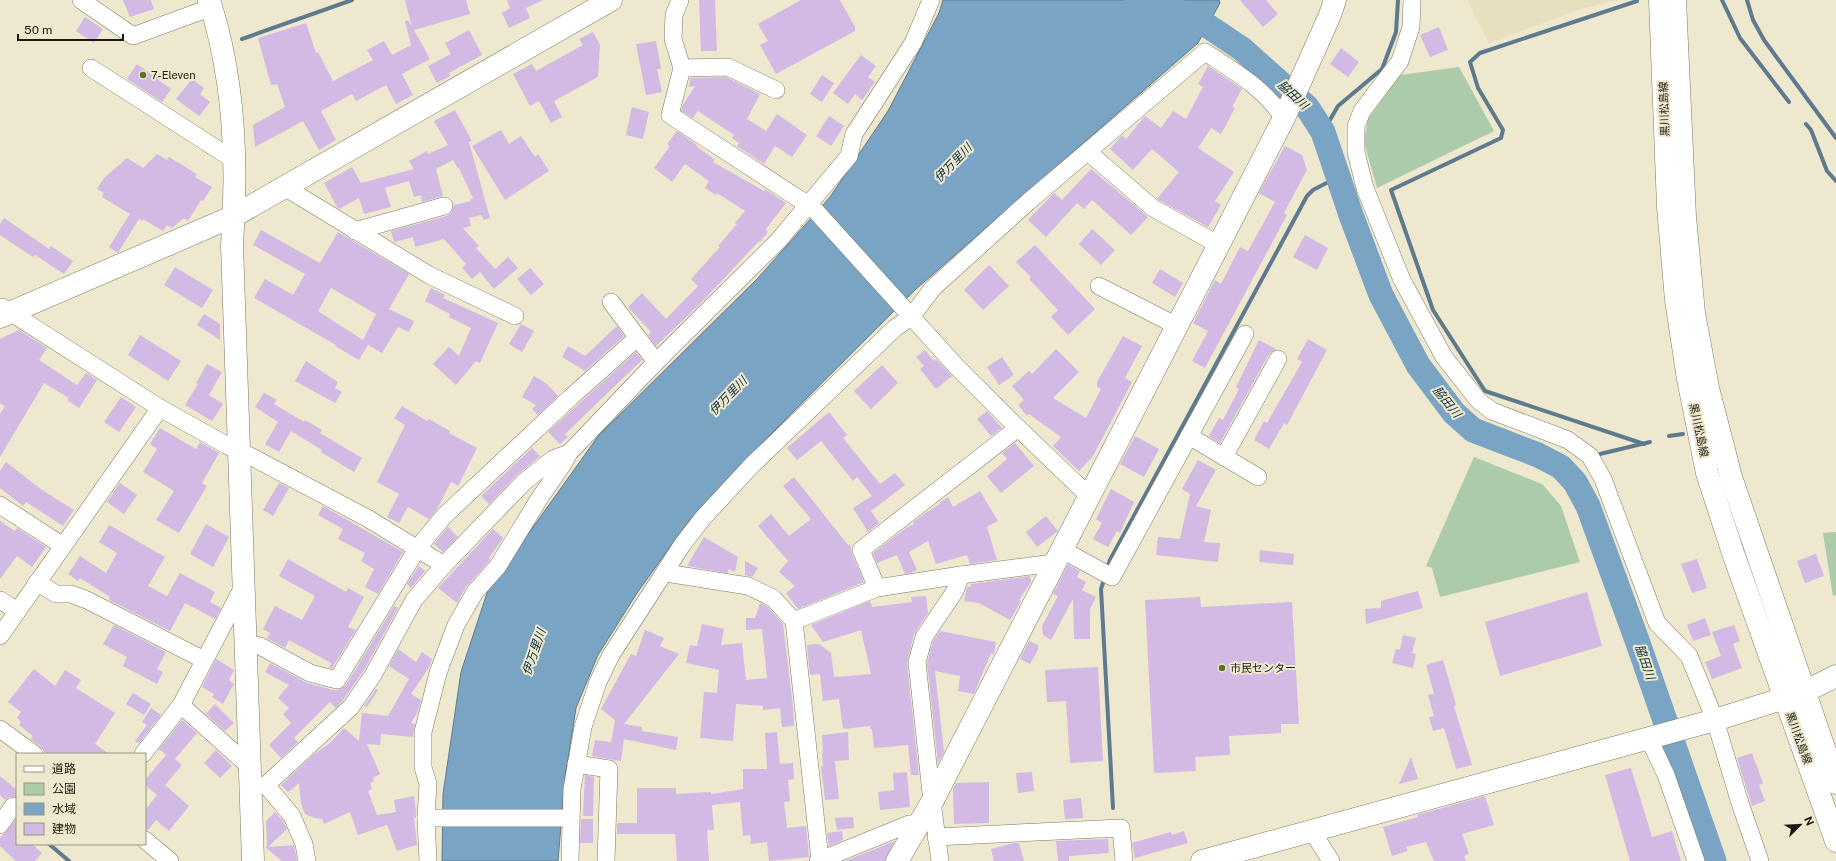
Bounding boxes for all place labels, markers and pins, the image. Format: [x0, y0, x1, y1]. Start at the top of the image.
place label: 7-Eleven [151, 69, 196, 81]
marker: 7-Eleven [138, 70, 148, 80]
place label: 市民センター [1230, 662, 1296, 674]
marker: 市民センター [1217, 663, 1227, 673]

